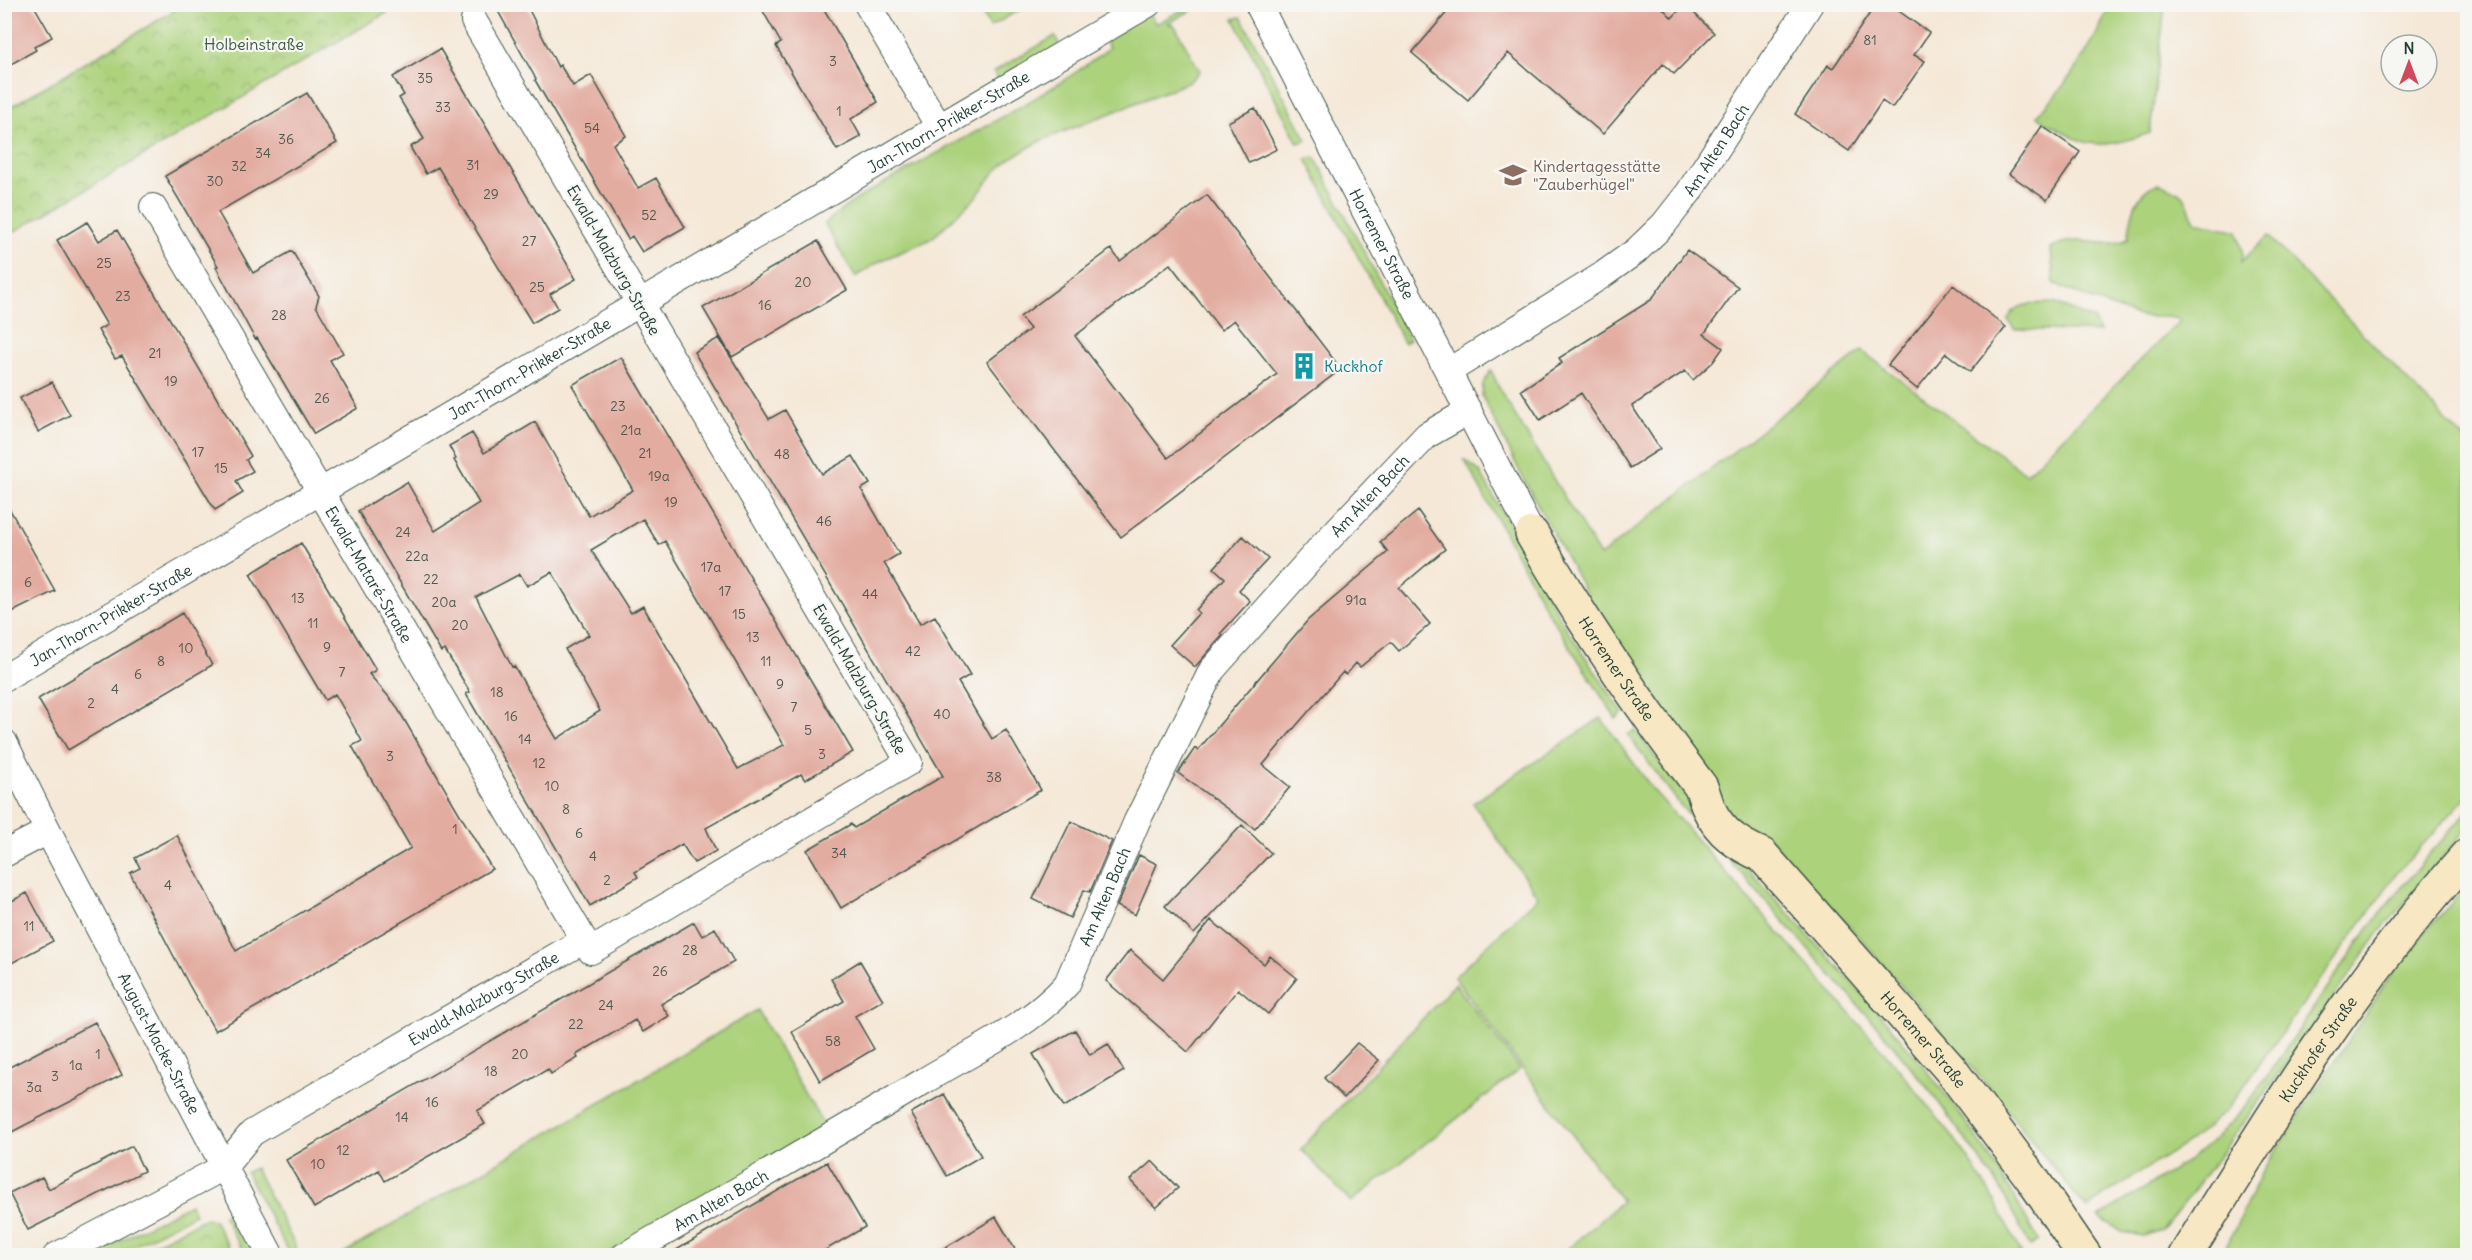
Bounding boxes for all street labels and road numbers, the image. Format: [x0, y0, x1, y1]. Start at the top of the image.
street label: Jan-Thorn-Prikker-Straße [864, 66, 1033, 177]
street label: Am Alten Bach [1679, 100, 1753, 200]
street label: Ewald-Malzburg-Straße [563, 181, 665, 339]
street label: Horremer Straße [1345, 185, 1419, 302]
street label: Jan-Thorn-Prikker-Straße [445, 313, 614, 424]
street label: Am Alten Bach [1326, 450, 1413, 541]
street label: Ewald-Mataré-Straße [321, 502, 417, 646]
street label: Jan-Thorn-Prikker-Straße [26, 559, 196, 671]
street label: Ewald-Malzburg-Straße [809, 600, 911, 758]
street label: Horremer Straße [1574, 613, 1659, 725]
street label: Am Alten Bach [1074, 844, 1135, 949]
street label: Ewald-Malzburg-Straße [405, 947, 562, 1050]
street label: August-Macke-Straße [114, 969, 205, 1117]
street label: Horremer Straße [1876, 987, 1971, 1092]
street label: Kuckhofer Straße [2275, 992, 2361, 1106]
street label: Am Alten Bach [670, 1165, 772, 1235]

